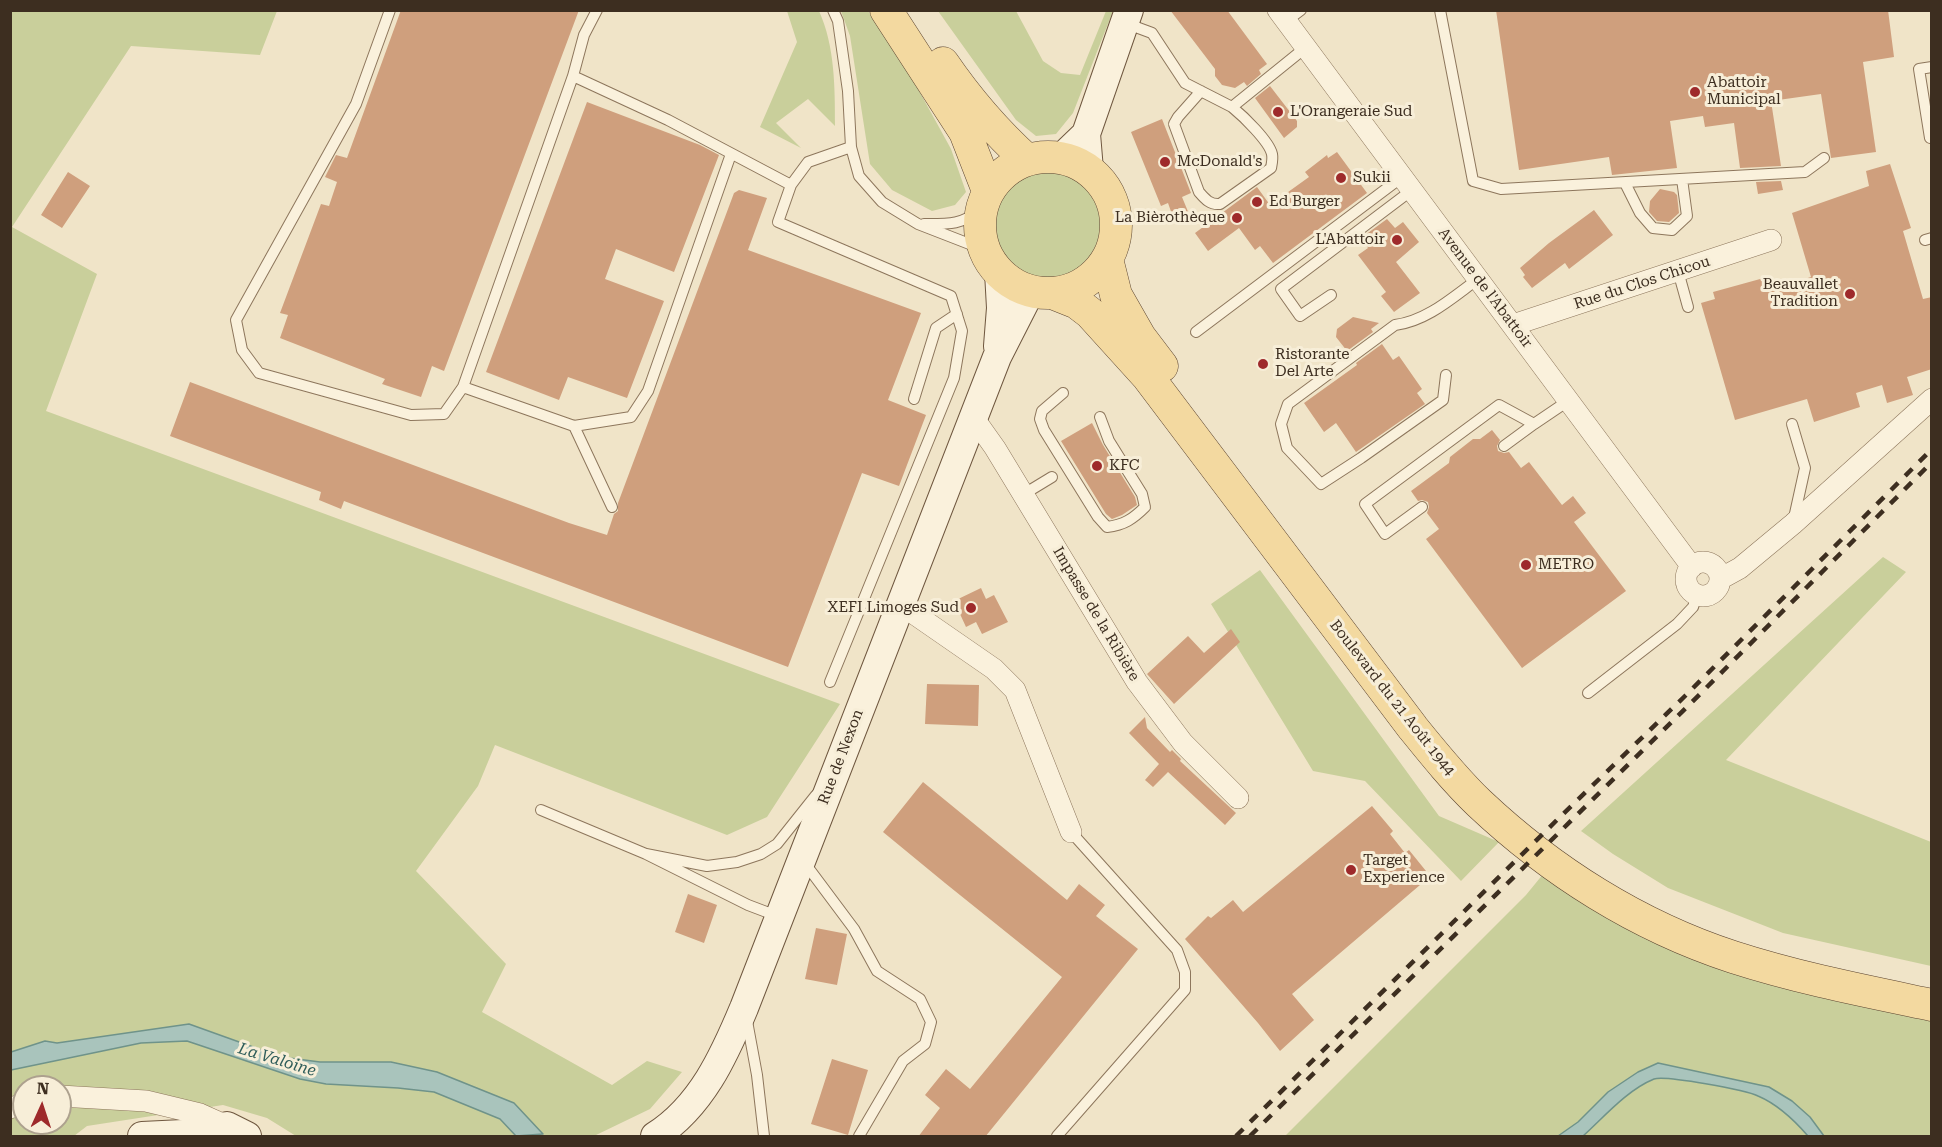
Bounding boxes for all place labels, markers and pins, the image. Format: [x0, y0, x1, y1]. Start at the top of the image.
place label: Abattoir Municipal [1707, 74, 1781, 109]
marker: Abattoir Municipal [1688, 85, 1702, 99]
place label: L'Orangeraie Sud [1290, 103, 1412, 121]
marker: L'Orangeraie Sud [1271, 105, 1285, 119]
place label: McDonald's [1177, 153, 1262, 171]
marker: McDonald's [1158, 155, 1172, 169]
place label: Sukii [1353, 169, 1391, 187]
marker: Sukii [1334, 171, 1348, 185]
place label: Ed Burger [1269, 193, 1340, 211]
marker: Ed Burger [1250, 195, 1264, 209]
place label: La Bièrothèque [1115, 209, 1225, 227]
marker: La Bièrothèque [1230, 211, 1244, 225]
place label: L'Abattoir [1315, 231, 1385, 249]
marker: L'Abattoir [1390, 233, 1404, 247]
place label: Beauvallet Tradition [1763, 276, 1838, 311]
marker: Beauvallet Tradition [1843, 287, 1857, 301]
place label: Ristorante Del Arte [1275, 346, 1350, 381]
marker: Ristorante Del Arte [1256, 357, 1270, 371]
place label: KFC [1109, 457, 1140, 475]
marker: KFC [1090, 459, 1104, 473]
place label: METRO [1538, 556, 1594, 574]
marker: METRO [1519, 558, 1533, 572]
place label: XEFI Limoges Sud [827, 599, 959, 617]
marker: XEFI Limoges Sud [964, 601, 978, 615]
place label: Target Experience [1363, 852, 1445, 887]
marker: Target Experience [1344, 863, 1358, 877]

